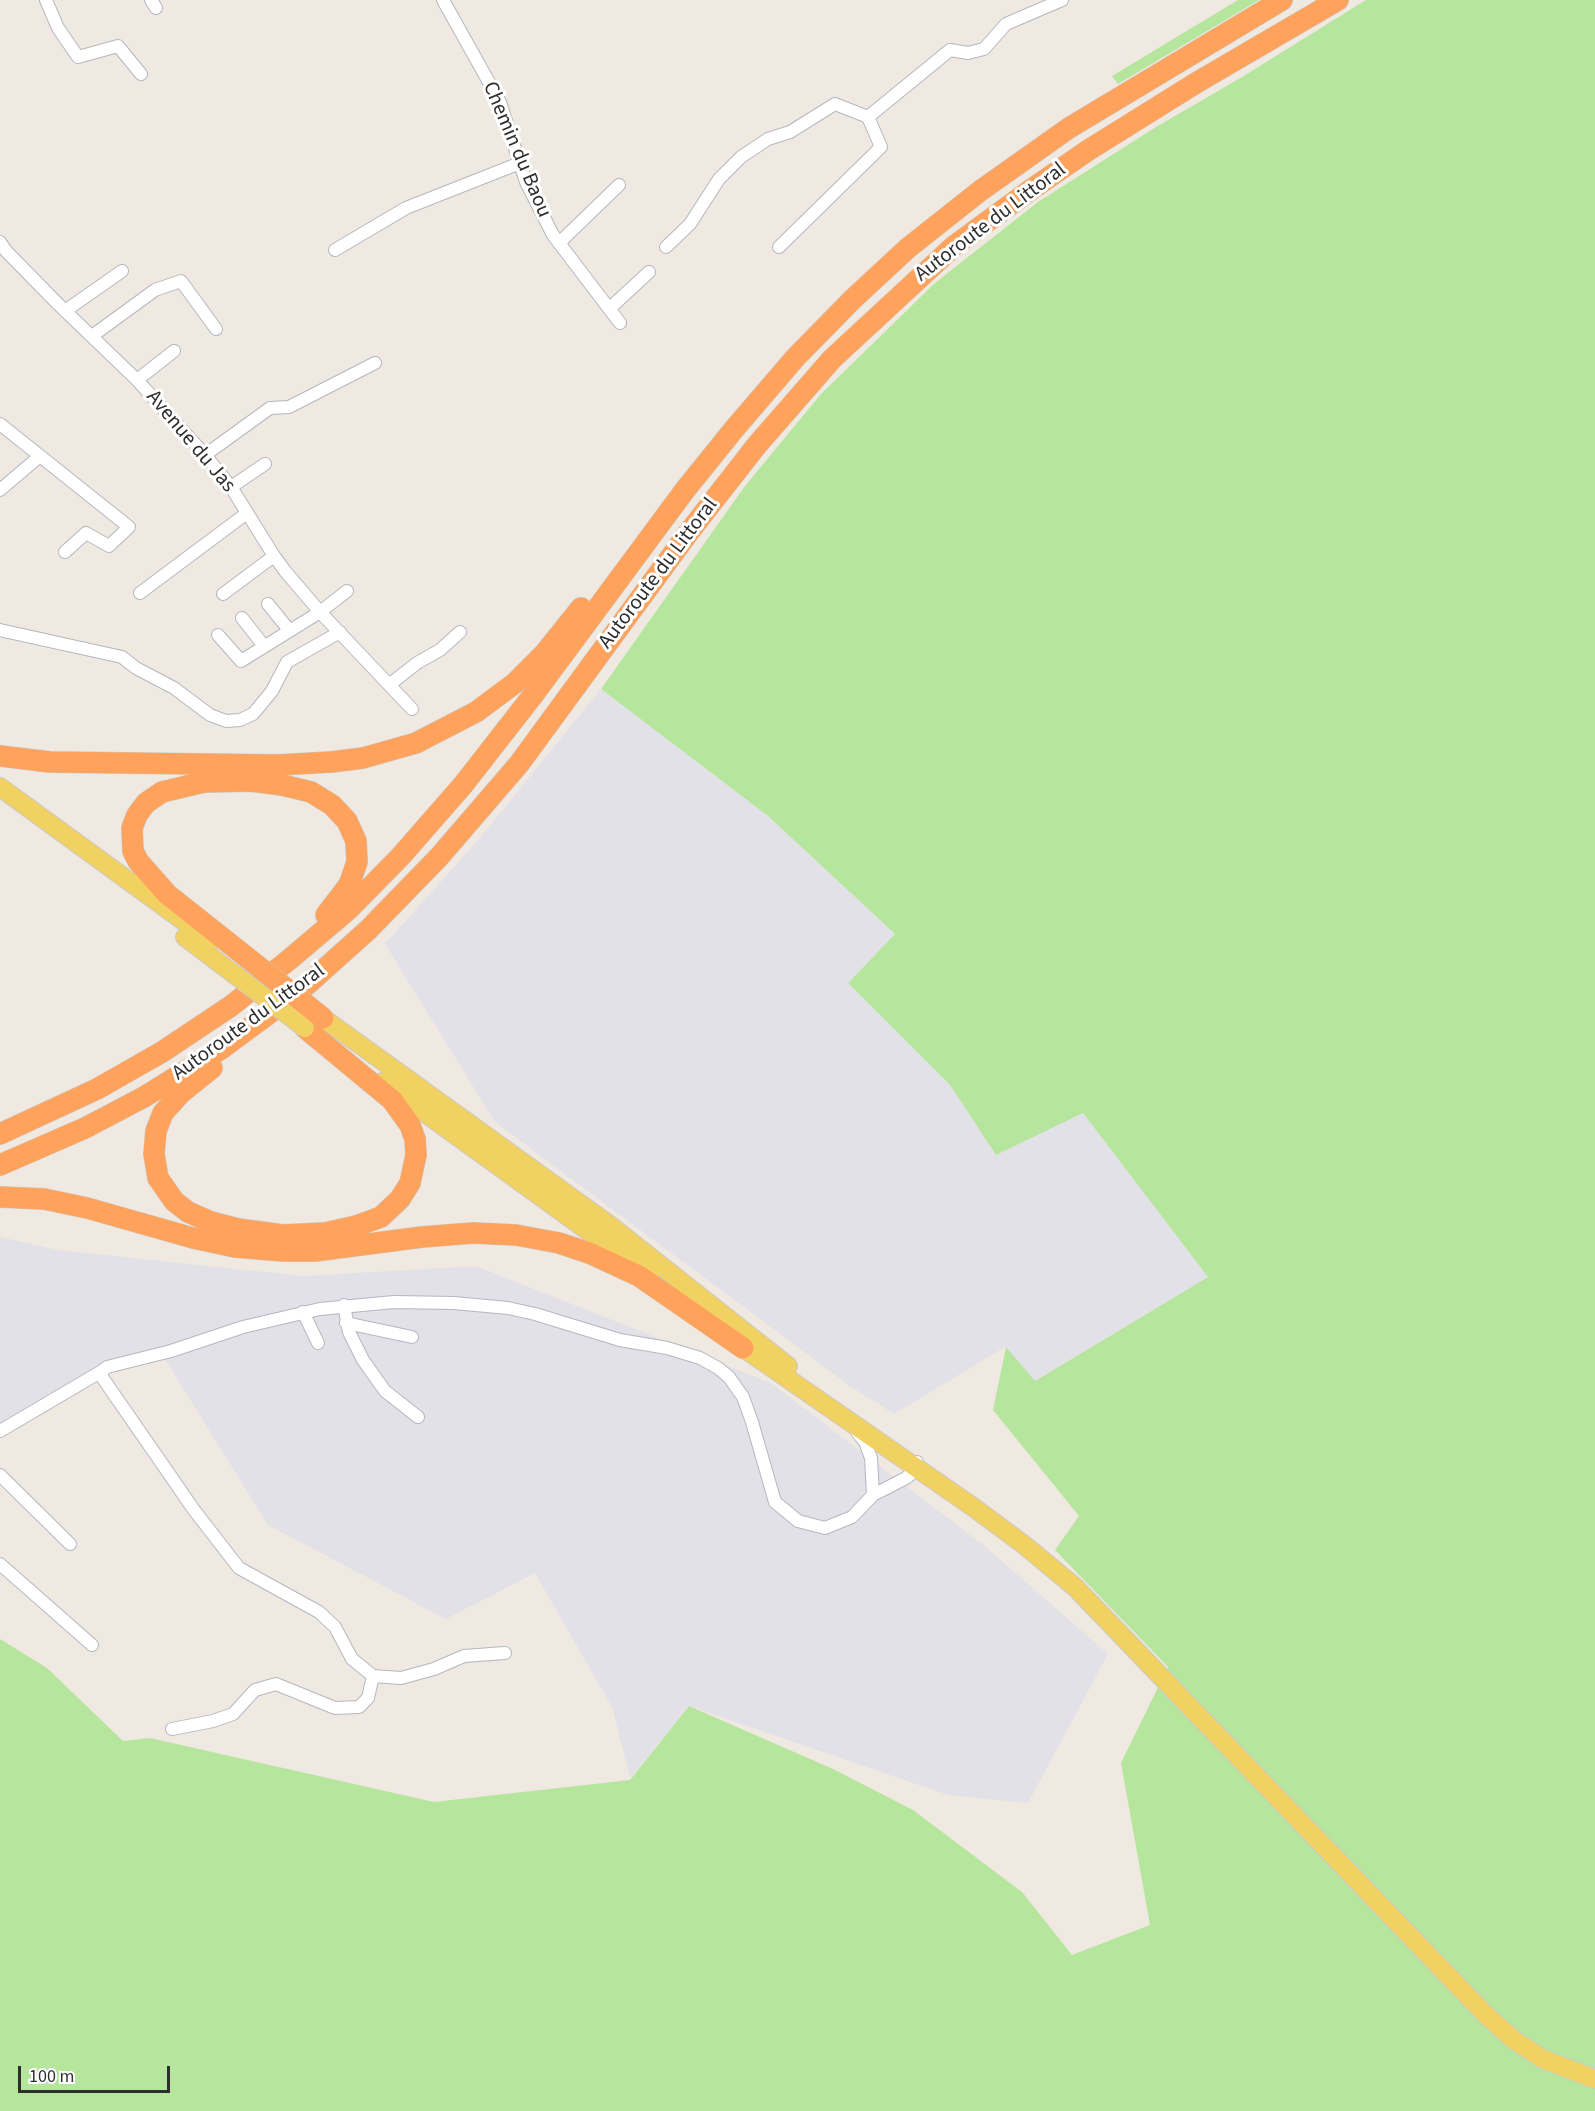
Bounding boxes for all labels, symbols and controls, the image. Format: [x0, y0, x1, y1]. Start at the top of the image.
street label: Chemin du Baou [476, 78, 556, 222]
street label: Autoroute du Littoral [911, 158, 1071, 288]
street label: Avenue du Jas [140, 386, 240, 498]
street label: Autoroute du Littoral [594, 494, 724, 654]
street label: Autoroute du Littoral [168, 959, 330, 1087]
scale bar [21, 2054, 172, 2092]
text: 100 m [29, 2064, 74, 2089]

